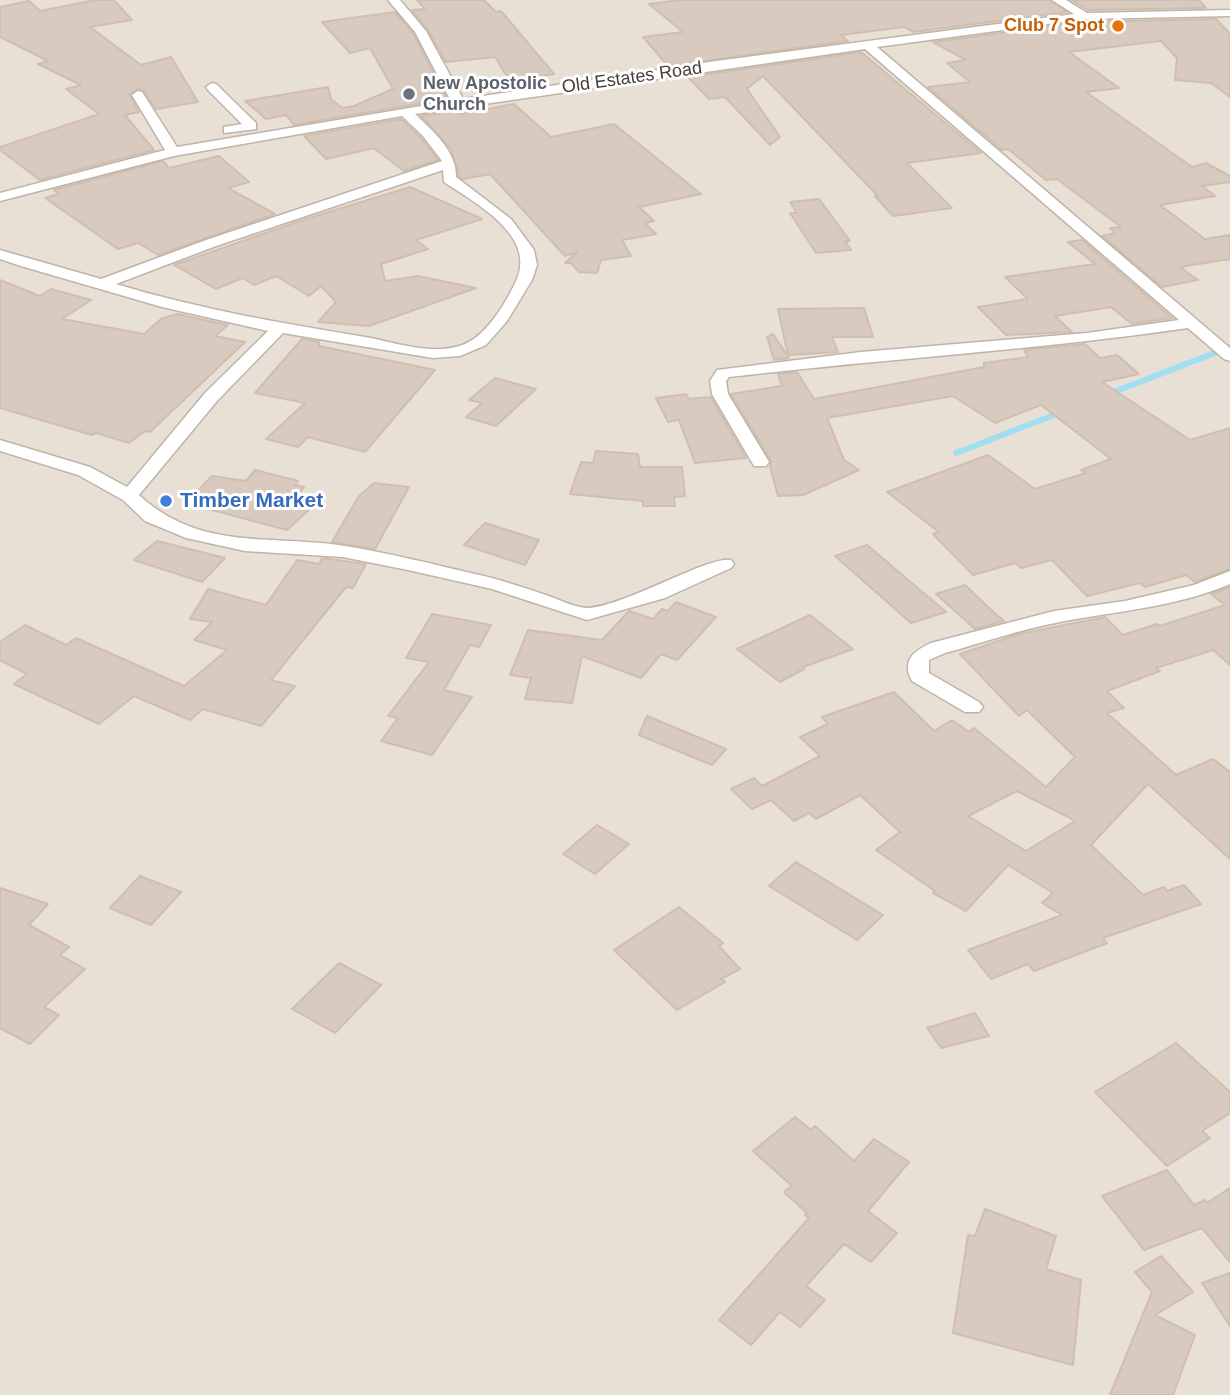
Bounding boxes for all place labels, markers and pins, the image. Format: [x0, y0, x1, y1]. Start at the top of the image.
place label: Club 7 Spot [1004, 15, 1104, 37]
marker: Club 7 Spot [1110, 18, 1126, 34]
place label: New Apostolic Church [423, 73, 547, 116]
marker: New Apostolic Church [401, 86, 417, 102]
place label: Timber Market [180, 488, 323, 514]
marker: Timber Market [158, 493, 174, 509]

